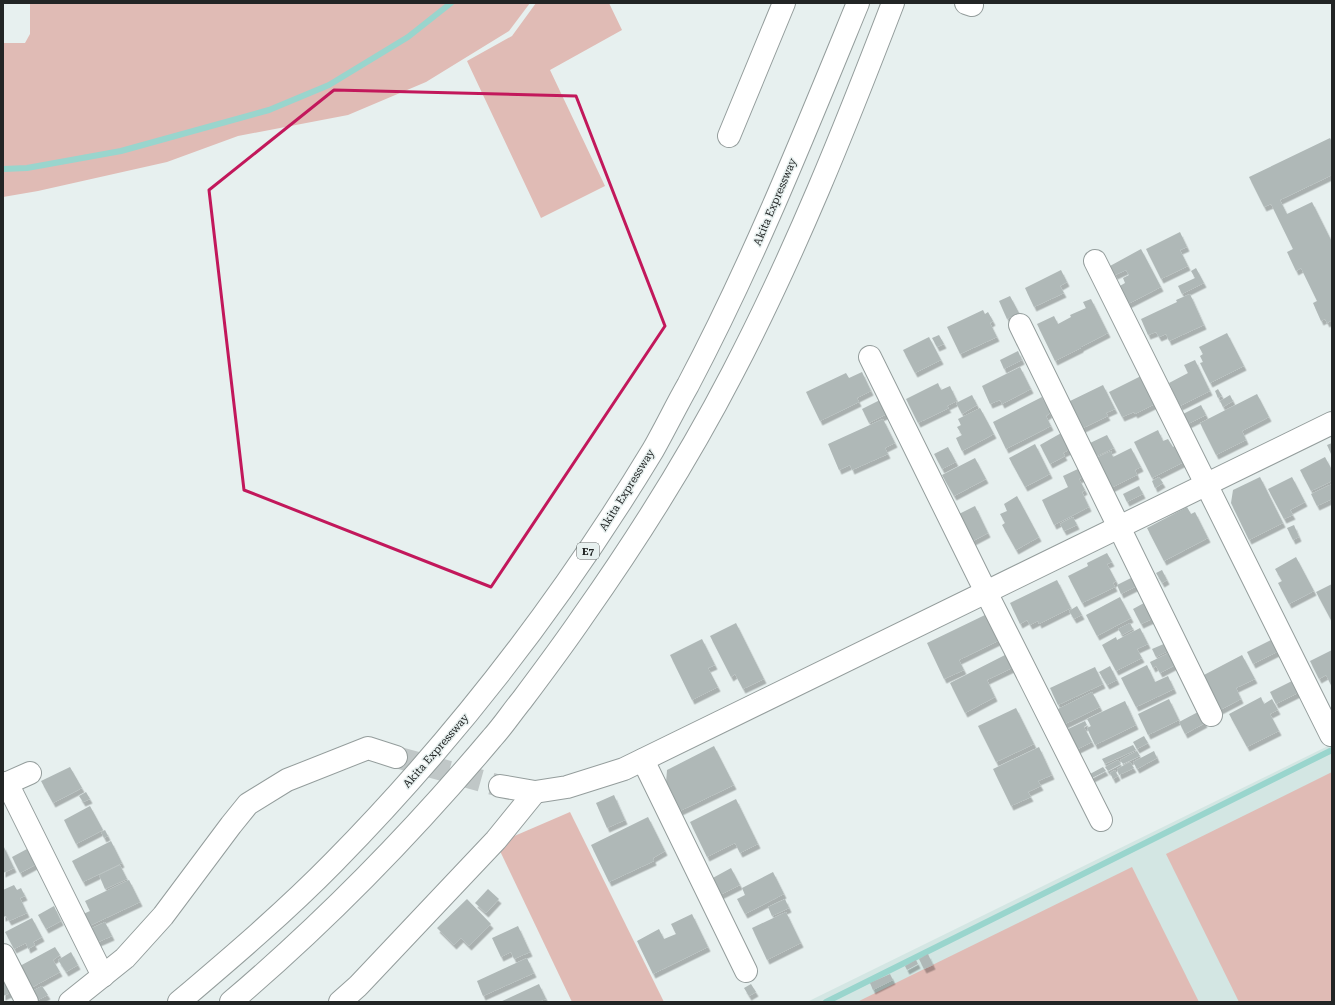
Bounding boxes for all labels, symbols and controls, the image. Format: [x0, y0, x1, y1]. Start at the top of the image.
street label: Akita Expressway [751, 156, 799, 248]
street label: Akita Expressway [597, 446, 658, 533]
road number: E7 [577, 543, 599, 559]
street label: Akita Expressway [400, 711, 472, 791]

